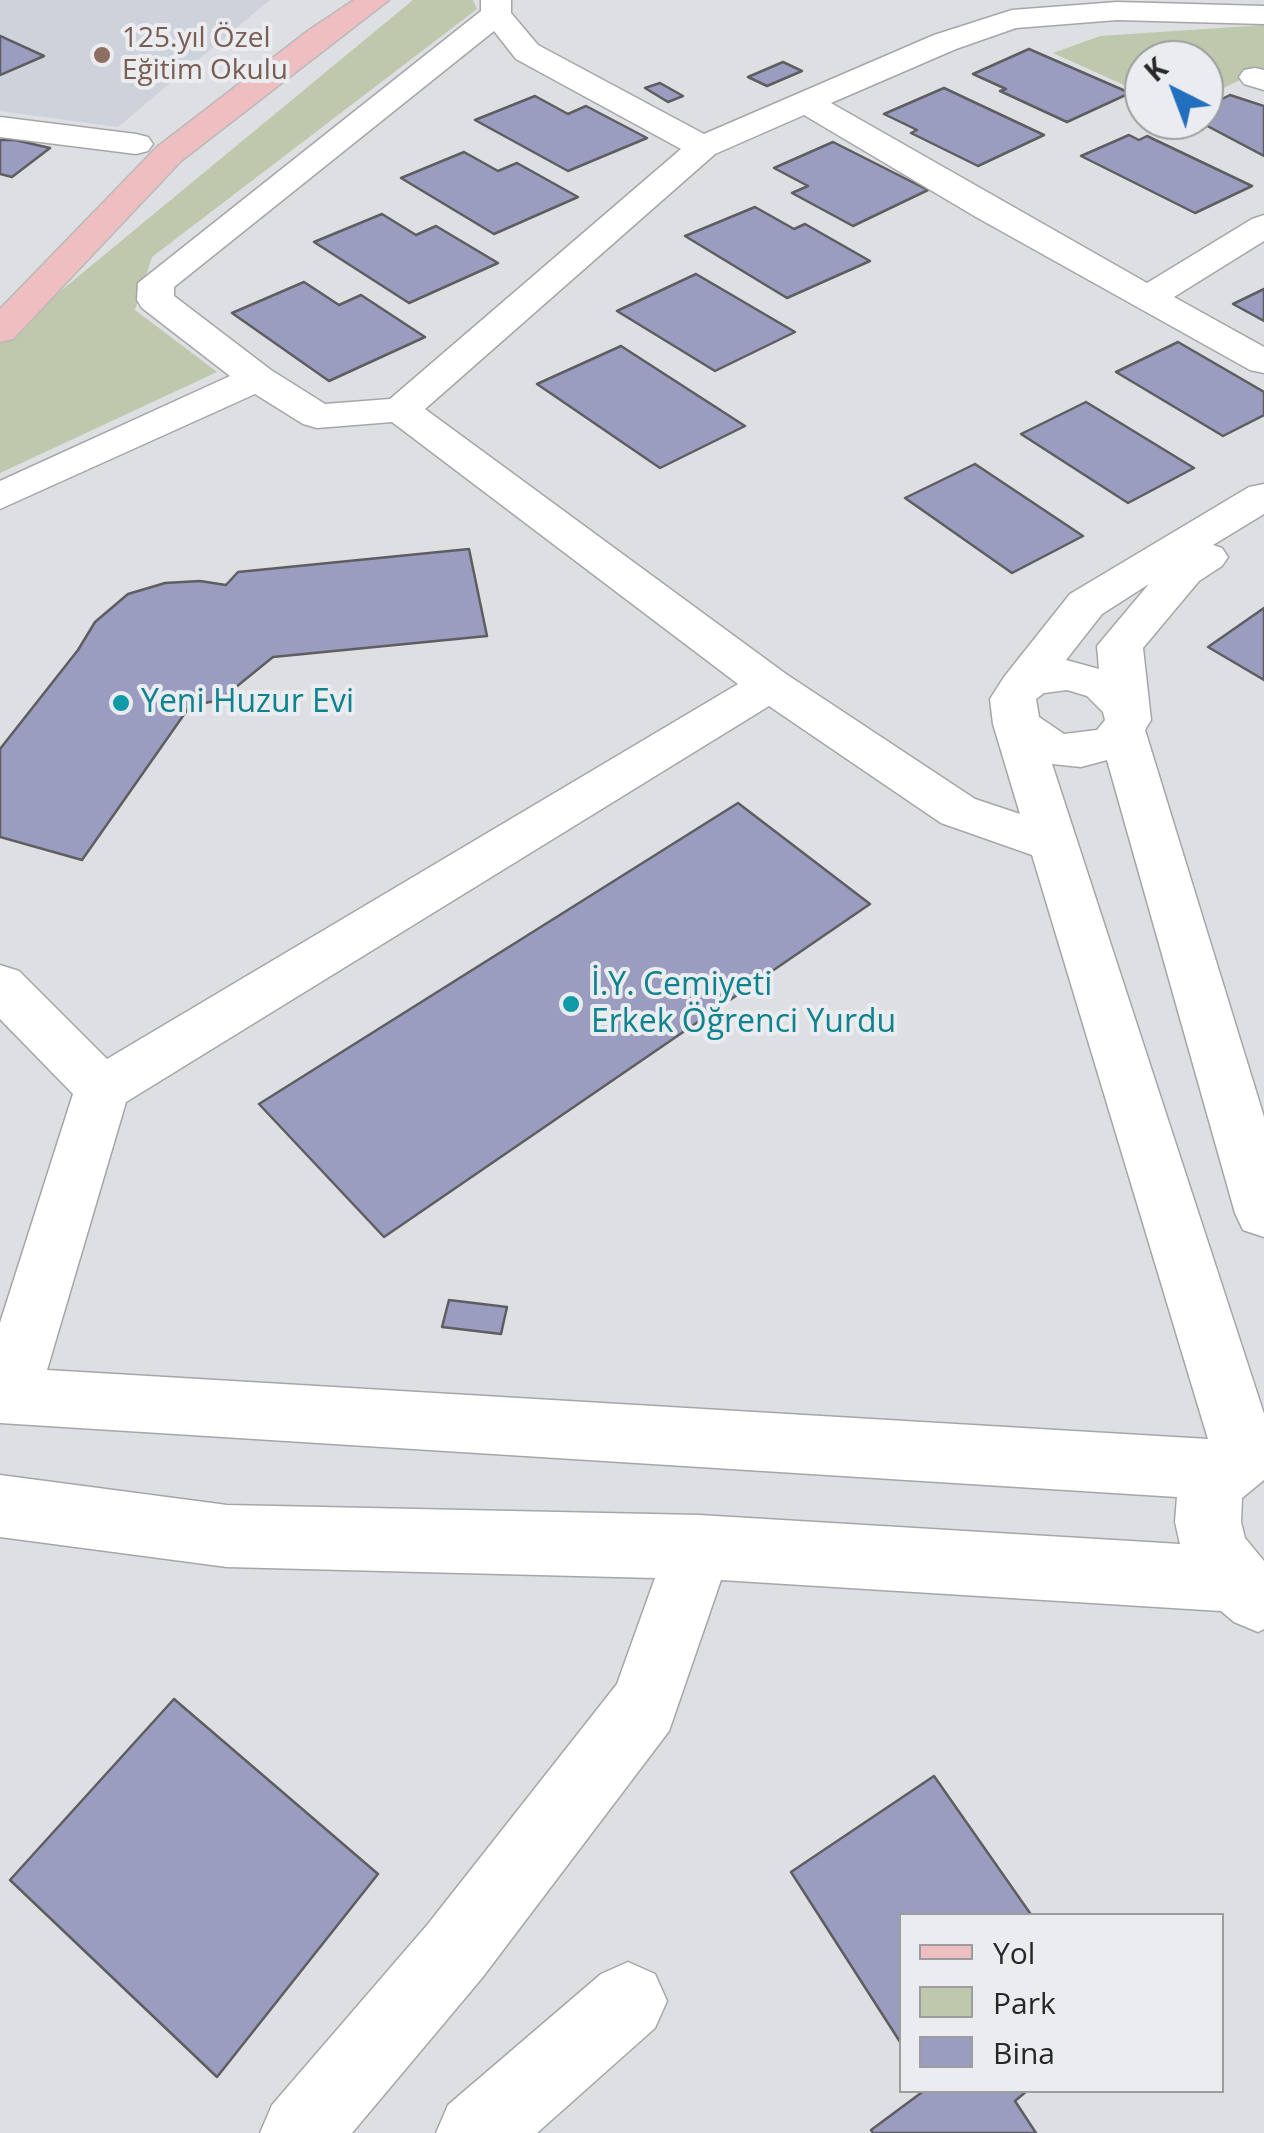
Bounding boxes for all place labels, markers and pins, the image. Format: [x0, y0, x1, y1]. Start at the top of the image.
place label: 125.yıl Özel Eğitim Okulu [122, 22, 288, 88]
marker: 125.yıl Özel Eğitim Okulu [91, 44, 113, 66]
place label: Yeni Huzur Evi [141, 684, 354, 722]
marker: Yeni Huzur Evi [110, 692, 132, 714]
place label: İ.Y. Cemiyeti Erkek Öğrenci Yurdu [591, 967, 896, 1042]
marker: İ.Y. Cemiyeti Erkek Öğrenci Yurdu [560, 993, 582, 1015]

